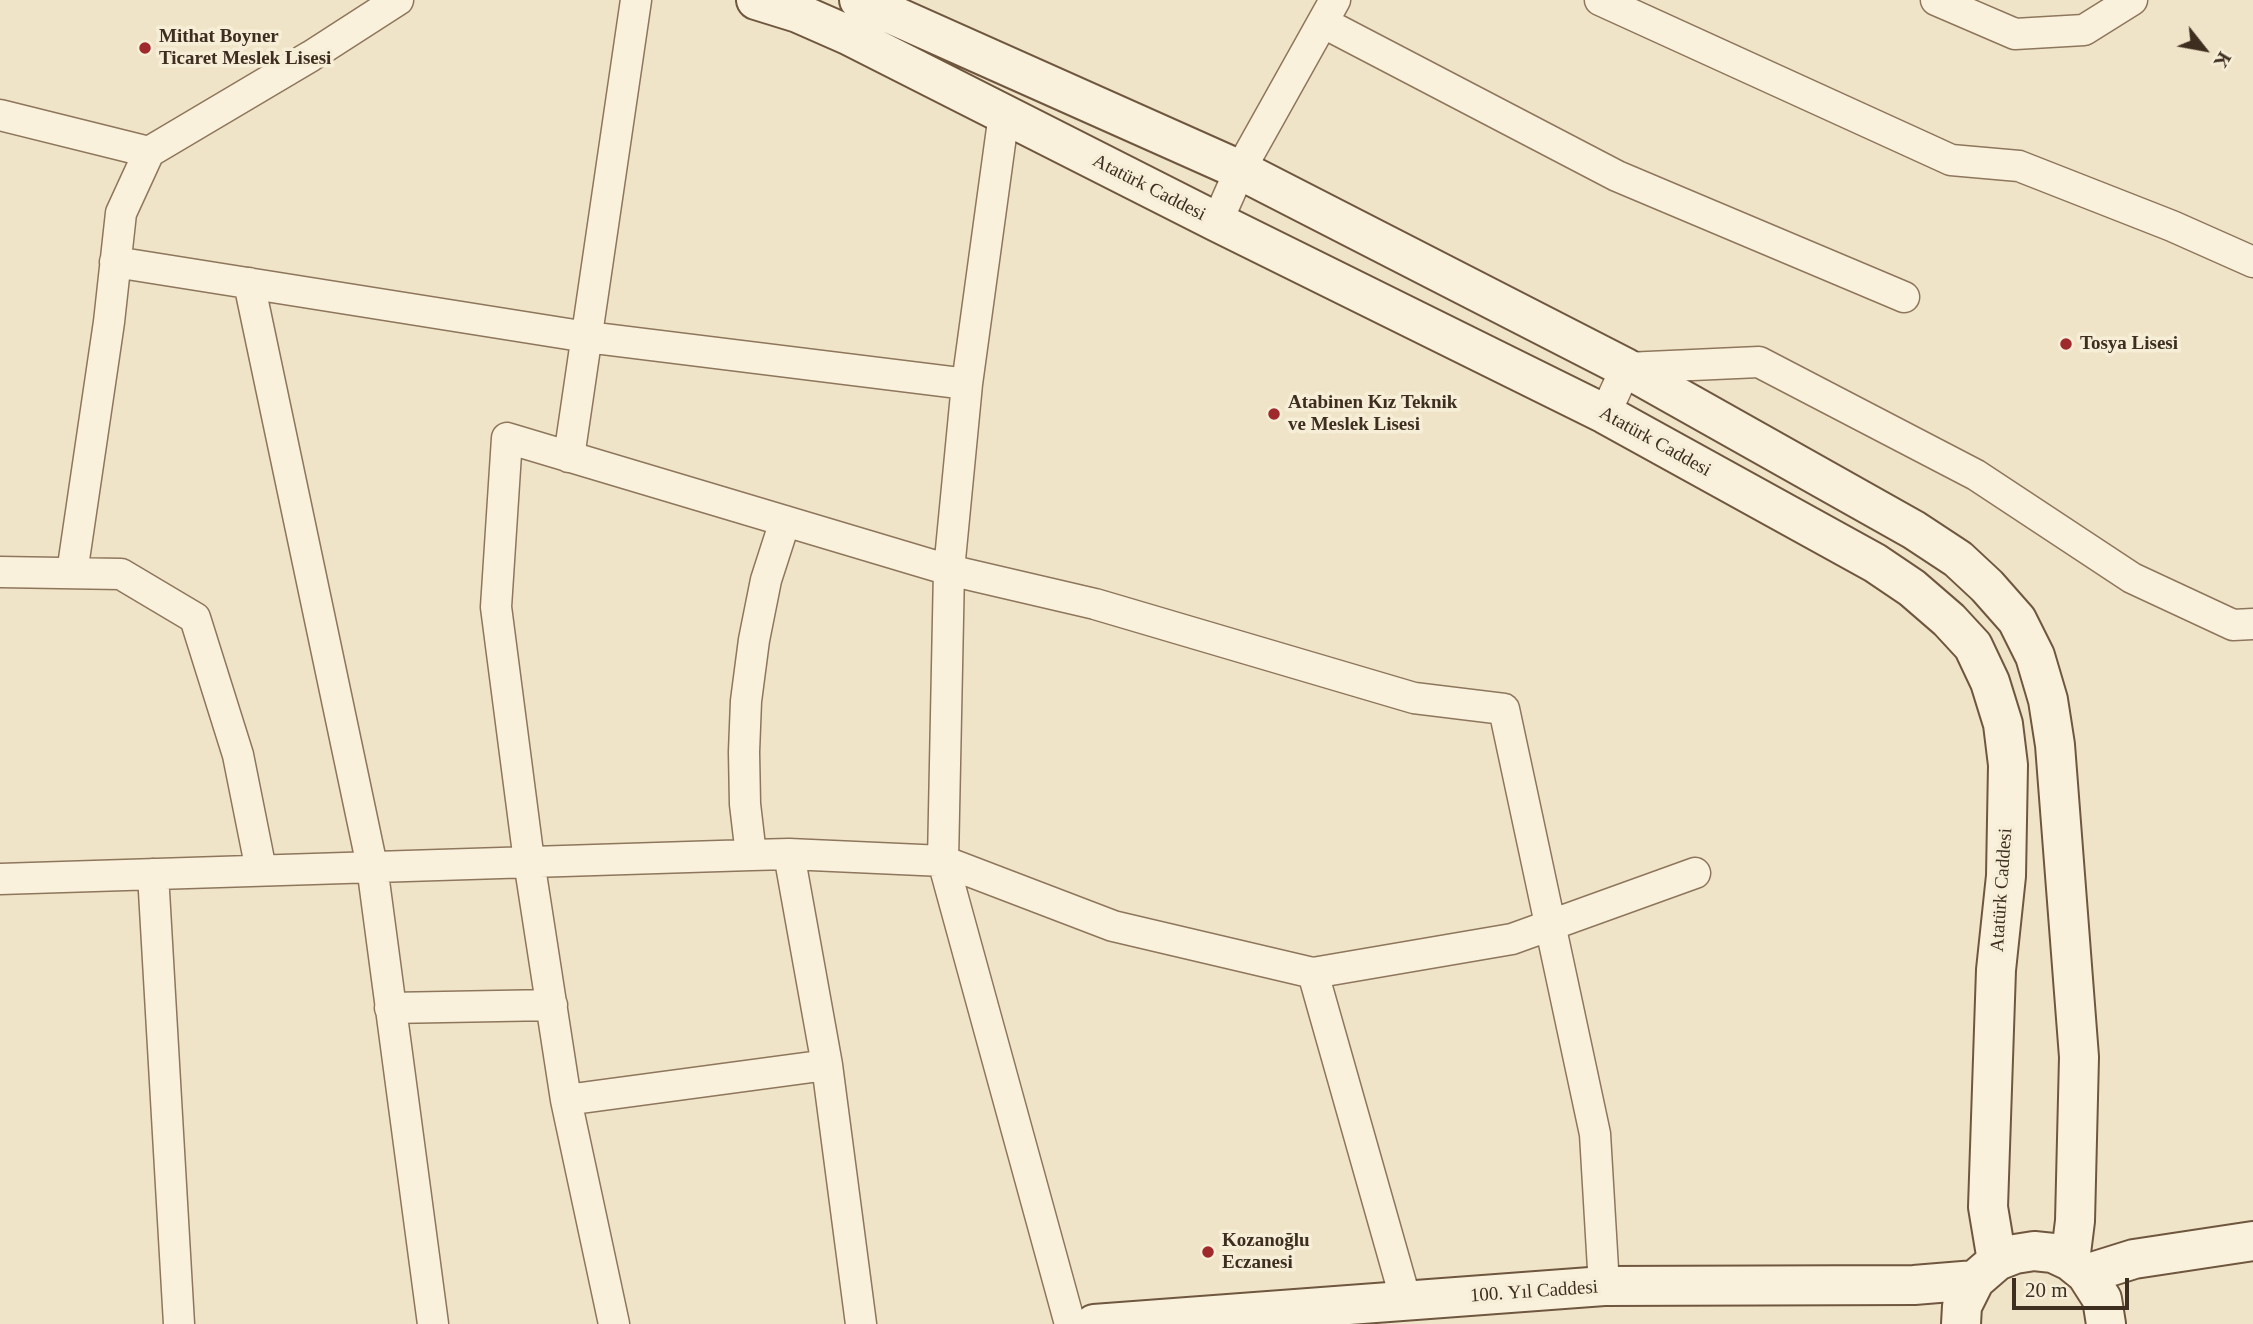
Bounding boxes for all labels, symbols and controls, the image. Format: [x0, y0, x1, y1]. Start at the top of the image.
north arrow [2169, 14, 2239, 84]
place label: Mithat Boyner Ticaret Meslek Lisesi [159, 26, 331, 70]
marker: Mithat Boyner Ticaret Meslek Lisesi [137, 40, 153, 56]
text: K [2210, 48, 2235, 72]
street label: Atatürk Caddesi [1089, 150, 1209, 226]
place label: Tosya Lisesi [2080, 333, 2178, 355]
marker: Tosya Lisesi [2058, 336, 2074, 352]
place label: Atabinen Kız Teknik ve Meslek Lisesi [1288, 392, 1457, 436]
street label: Atatürk Caddesi [1595, 402, 1715, 482]
marker: Atabinen Kız Teknik ve Meslek Lisesi [1266, 406, 1282, 422]
street label: Atatürk Caddesi [1986, 827, 2018, 953]
place label: Kozanoğlu Eczanesi [1222, 1230, 1310, 1274]
marker: Kozanoğlu Eczanesi [1200, 1244, 1216, 1260]
scale bar [2015, 1264, 2132, 1308]
street label: 100. Yıl Caddesi [1469, 1276, 1599, 1308]
text: 20 m [2025, 1278, 2068, 1302]

